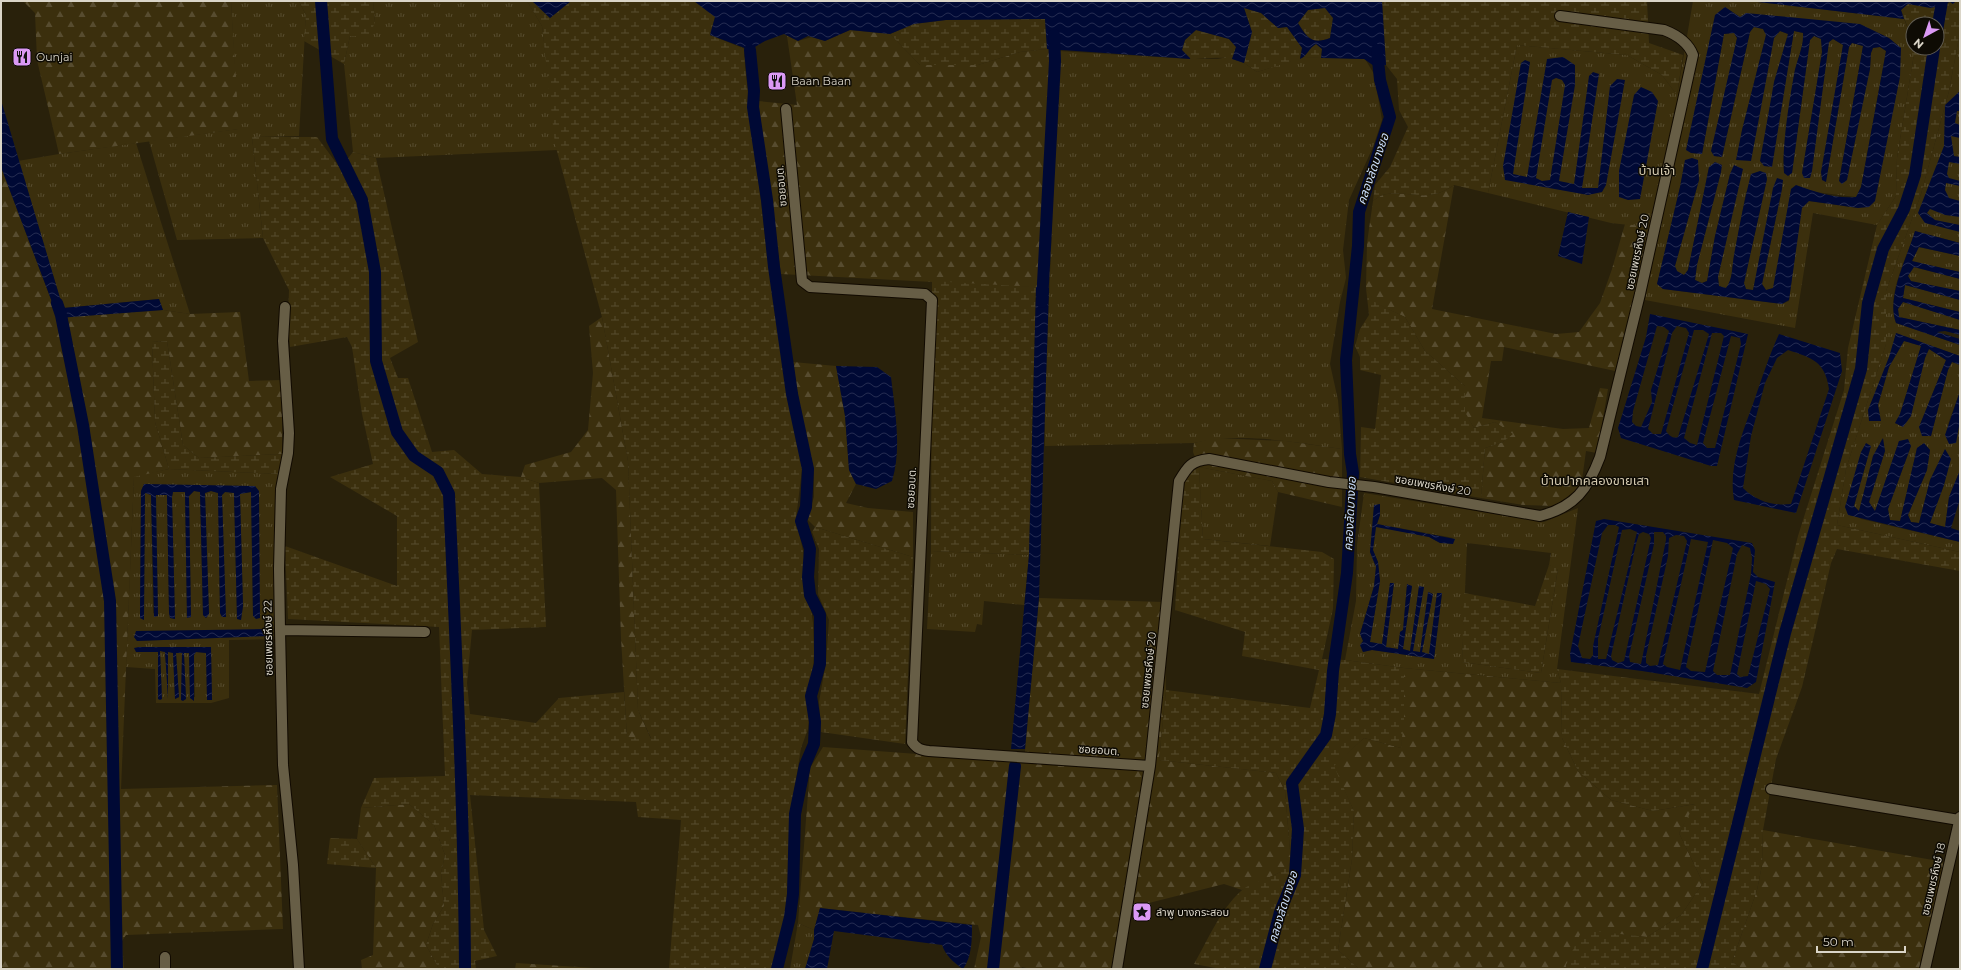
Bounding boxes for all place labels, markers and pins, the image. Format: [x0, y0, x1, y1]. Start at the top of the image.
restaurant icon: Ounjai [11, 46, 33, 68]
place label: Ounjai [36, 50, 73, 64]
restaurant icon: Baan Baan [766, 70, 788, 92]
place label: Baan Baan [791, 74, 851, 88]
place icon: ลำพู บางกระสอบ [1131, 901, 1153, 923]
place label: ลำพู บางกระสอบ [1156, 905, 1229, 919]

